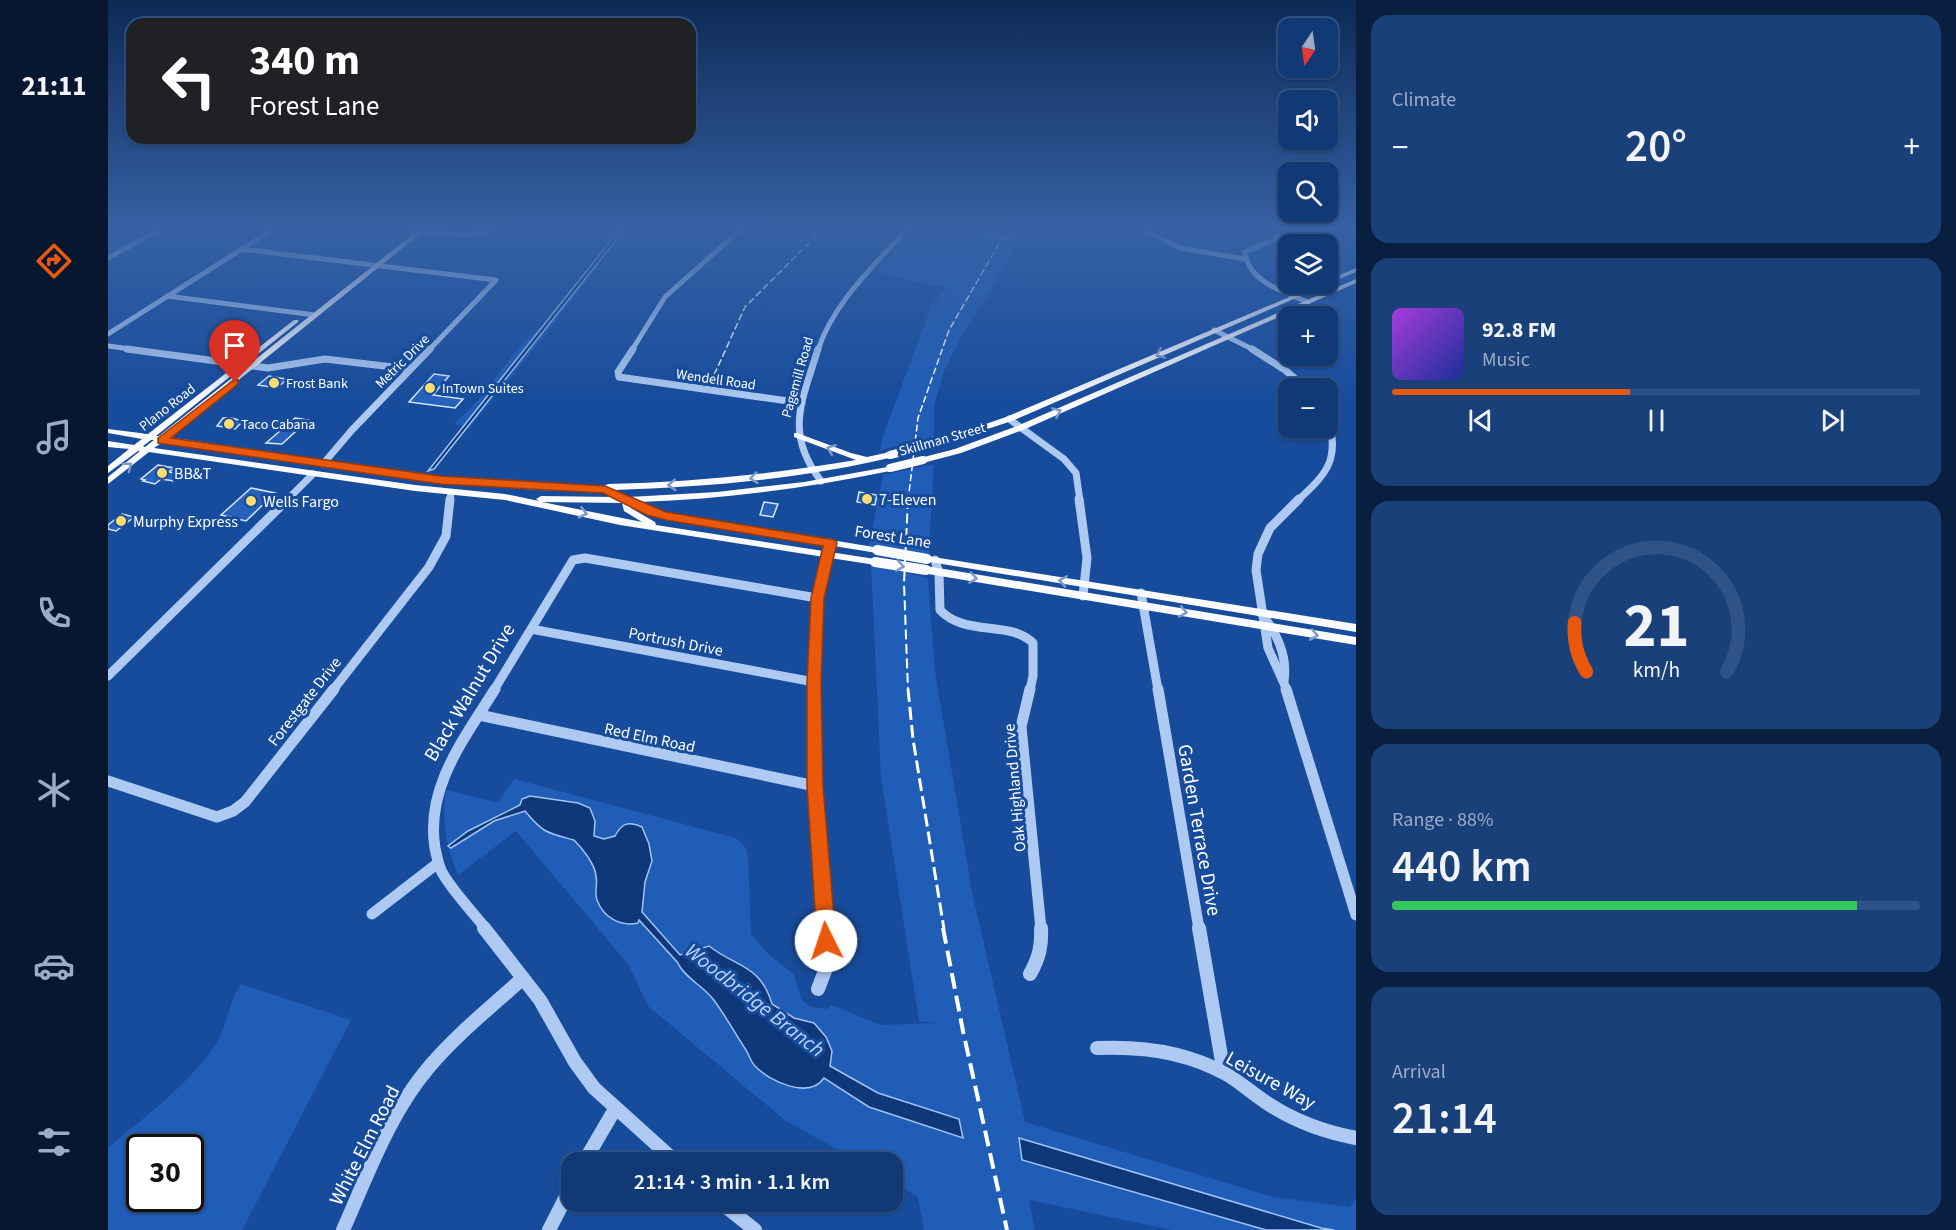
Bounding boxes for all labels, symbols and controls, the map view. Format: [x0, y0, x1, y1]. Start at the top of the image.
north arrow [1278, 18, 1338, 78]
map controls [1278, 18, 1338, 438]
text: 340 m [249, 31, 360, 91]
icon: left [150, 42, 228, 120]
text: 21:11 [21, 67, 87, 106]
text: Climate [1392, 86, 1456, 114]
text: Forest Lane [249, 87, 379, 126]
button: sound [1278, 90, 1338, 150]
text: 20° [1625, 115, 1687, 179]
text: − [1392, 124, 1408, 171]
text: + [1904, 124, 1920, 171]
button: search [1278, 162, 1338, 222]
button: layers [1278, 234, 1338, 294]
icon: directions [33, 240, 75, 282]
button: + [1278, 306, 1338, 366]
text: 92.8 FM [1482, 314, 1556, 346]
pin [209, 320, 260, 382]
icon: arrive [218, 329, 251, 362]
street label: Metric Drive [371, 330, 434, 393]
street label: Pagemill Road [777, 335, 819, 420]
text: Music [1482, 346, 1530, 374]
one-way arrow [1156, 347, 1167, 359]
street label: Wendell Road [675, 364, 757, 395]
place label: Frost Bank [286, 374, 348, 394]
marker: Frost Bank [267, 376, 281, 390]
button: − [1278, 378, 1338, 438]
street label: Plano Road [135, 379, 200, 436]
place label: InTown Suites [442, 379, 524, 399]
marker: InTown Suites [423, 381, 437, 395]
icon: previous [1464, 404, 1497, 437]
icon: pause [1640, 404, 1673, 437]
icon: next [1816, 404, 1849, 437]
one-way arrow [1050, 408, 1061, 420]
place label: Taco Cabana [241, 415, 315, 435]
icon: music [33, 416, 75, 458]
marker: Taco Cabana [222, 417, 236, 431]
street label: Skillman Street [897, 418, 988, 462]
one-way arrow [827, 444, 838, 456]
one-way arrow [121, 462, 132, 473]
place label: BB&T [174, 463, 212, 485]
marker: BB&T [155, 466, 169, 480]
one-way arrow [750, 471, 759, 484]
one-way arrow [667, 478, 676, 491]
place label: 7-Eleven [879, 489, 937, 511]
place label: Wells Fargo [263, 491, 339, 513]
marker: 7-Eleven [860, 492, 874, 506]
marker: Wells Fargo [244, 494, 258, 508]
one-way arrow [578, 506, 588, 519]
place label: Murphy Express [133, 511, 238, 533]
marker: Murphy Express [114, 514, 128, 528]
street label: Forest Lane [853, 520, 933, 554]
one-way arrow [896, 560, 905, 572]
one-way arrow [967, 571, 977, 584]
one-way arrow [1058, 575, 1067, 587]
text: 21 [1623, 582, 1689, 671]
icon: phone [33, 592, 75, 634]
one-way arrow [1177, 605, 1187, 618]
street label: Black Walnut Drive [418, 618, 522, 767]
street label: Portrush Drive [627, 622, 725, 662]
one-way arrow [1310, 628, 1319, 640]
street label: Forestgate Drive [263, 652, 347, 751]
text: km/h [1632, 655, 1680, 686]
street label: Red Elm Road [602, 718, 697, 758]
street label: Oak Highland Drive [998, 723, 1032, 853]
street label: Garden Terrace Drive [1170, 742, 1228, 918]
icon: climate [33, 769, 75, 811]
text: Range · 88% [1392, 806, 1493, 834]
text: 440 km [1392, 835, 1532, 899]
position arrow [794, 909, 858, 973]
water label: Woodbridge Branch [679, 936, 831, 1064]
icon: car [33, 945, 75, 987]
street label: Leisure Way [1220, 1045, 1321, 1117]
text: Arrival [1392, 1058, 1446, 1086]
street label: White Elm Road [323, 1081, 407, 1210]
text: 21:14 [1392, 1087, 1497, 1151]
icon: filters [33, 1121, 75, 1163]
speed limit sign: 30 [126, 1134, 204, 1212]
text: 21:14 · 3 min · 1.1 km [634, 1166, 830, 1198]

